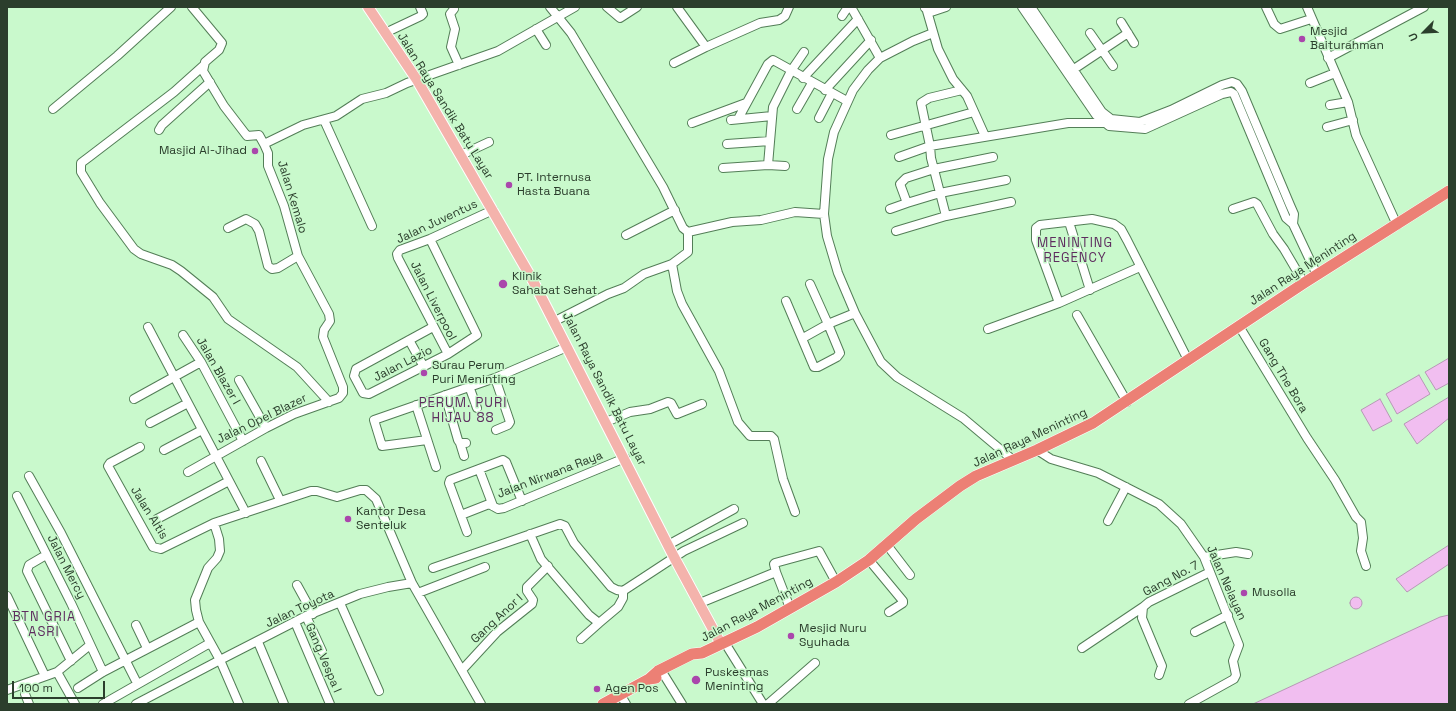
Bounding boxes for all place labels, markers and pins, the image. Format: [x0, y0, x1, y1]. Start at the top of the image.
place label: Mesjid Baiturahman [1310, 25, 1384, 53]
marker: Mesjid Baiturahman [1297, 34, 1307, 44]
place label: Masjid Al-Jihad [159, 144, 247, 158]
marker: Masjid Al-Jihad [250, 146, 260, 156]
place label: PT. Internusa Hasta Buana [517, 171, 591, 199]
marker: PT. Internusa Hasta Buana [504, 180, 514, 190]
place label: Klinik Sahabat Sehat [512, 270, 597, 298]
marker: Klinik Sahabat Sehat [497, 278, 509, 290]
place label: Surau Perum Puri Meninting [432, 359, 516, 387]
marker: Surau Perum Puri Meninting [419, 368, 429, 378]
place label: Kantor Desa Senteluk [356, 505, 426, 533]
marker: Kantor Desa Senteluk [343, 514, 353, 524]
place label: Musolla [1252, 586, 1296, 600]
marker: Musolla [1239, 588, 1249, 598]
place label: Mesjid Nuru Syuhada [799, 622, 867, 650]
marker: Mesjid Nuru Syuhada [786, 631, 796, 641]
place label: Puskesmas Meninting [705, 666, 769, 694]
marker: Puskesmas Meninting [690, 674, 702, 686]
place label: Agen Pos [605, 682, 659, 696]
marker: Agen Pos [592, 684, 602, 694]

